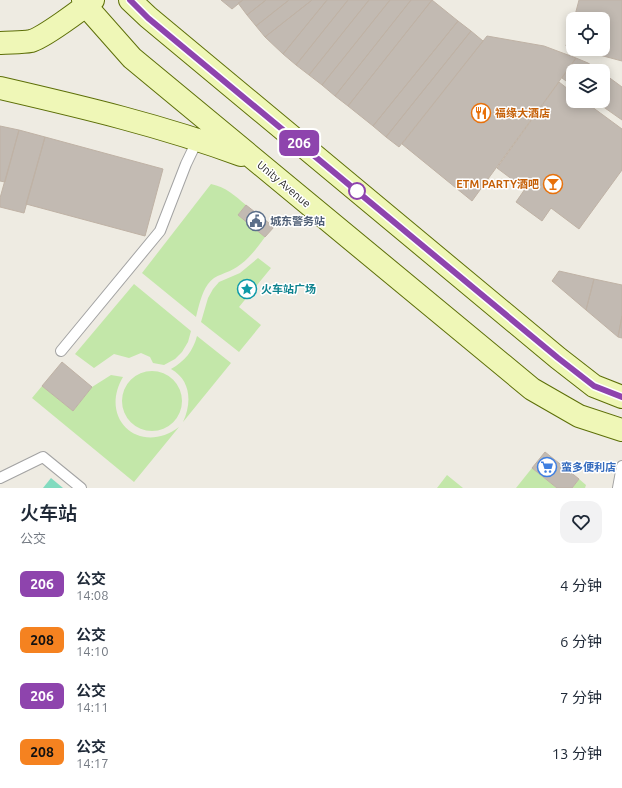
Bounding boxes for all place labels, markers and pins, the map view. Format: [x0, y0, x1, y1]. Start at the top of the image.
restaurant icon: 福缘大酒店 [470, 102, 492, 124]
place label: 福缘大酒店 [495, 107, 550, 119]
bar icon: ETM PARTY酒吧 [542, 173, 564, 195]
place label: ETM PARTY酒吧 [456, 178, 539, 190]
unlabelled marker [348, 182, 366, 200]
public building icon: 城东警务站 [245, 210, 267, 232]
place label: 城东警务站 [270, 215, 325, 227]
place icon: 火车站广场 [236, 278, 258, 300]
place label: 火车站广场 [261, 283, 316, 295]
supermarket icon: 蛮多便利店 [536, 456, 558, 478]
place label: 蛮多便利店 [561, 461, 616, 473]

